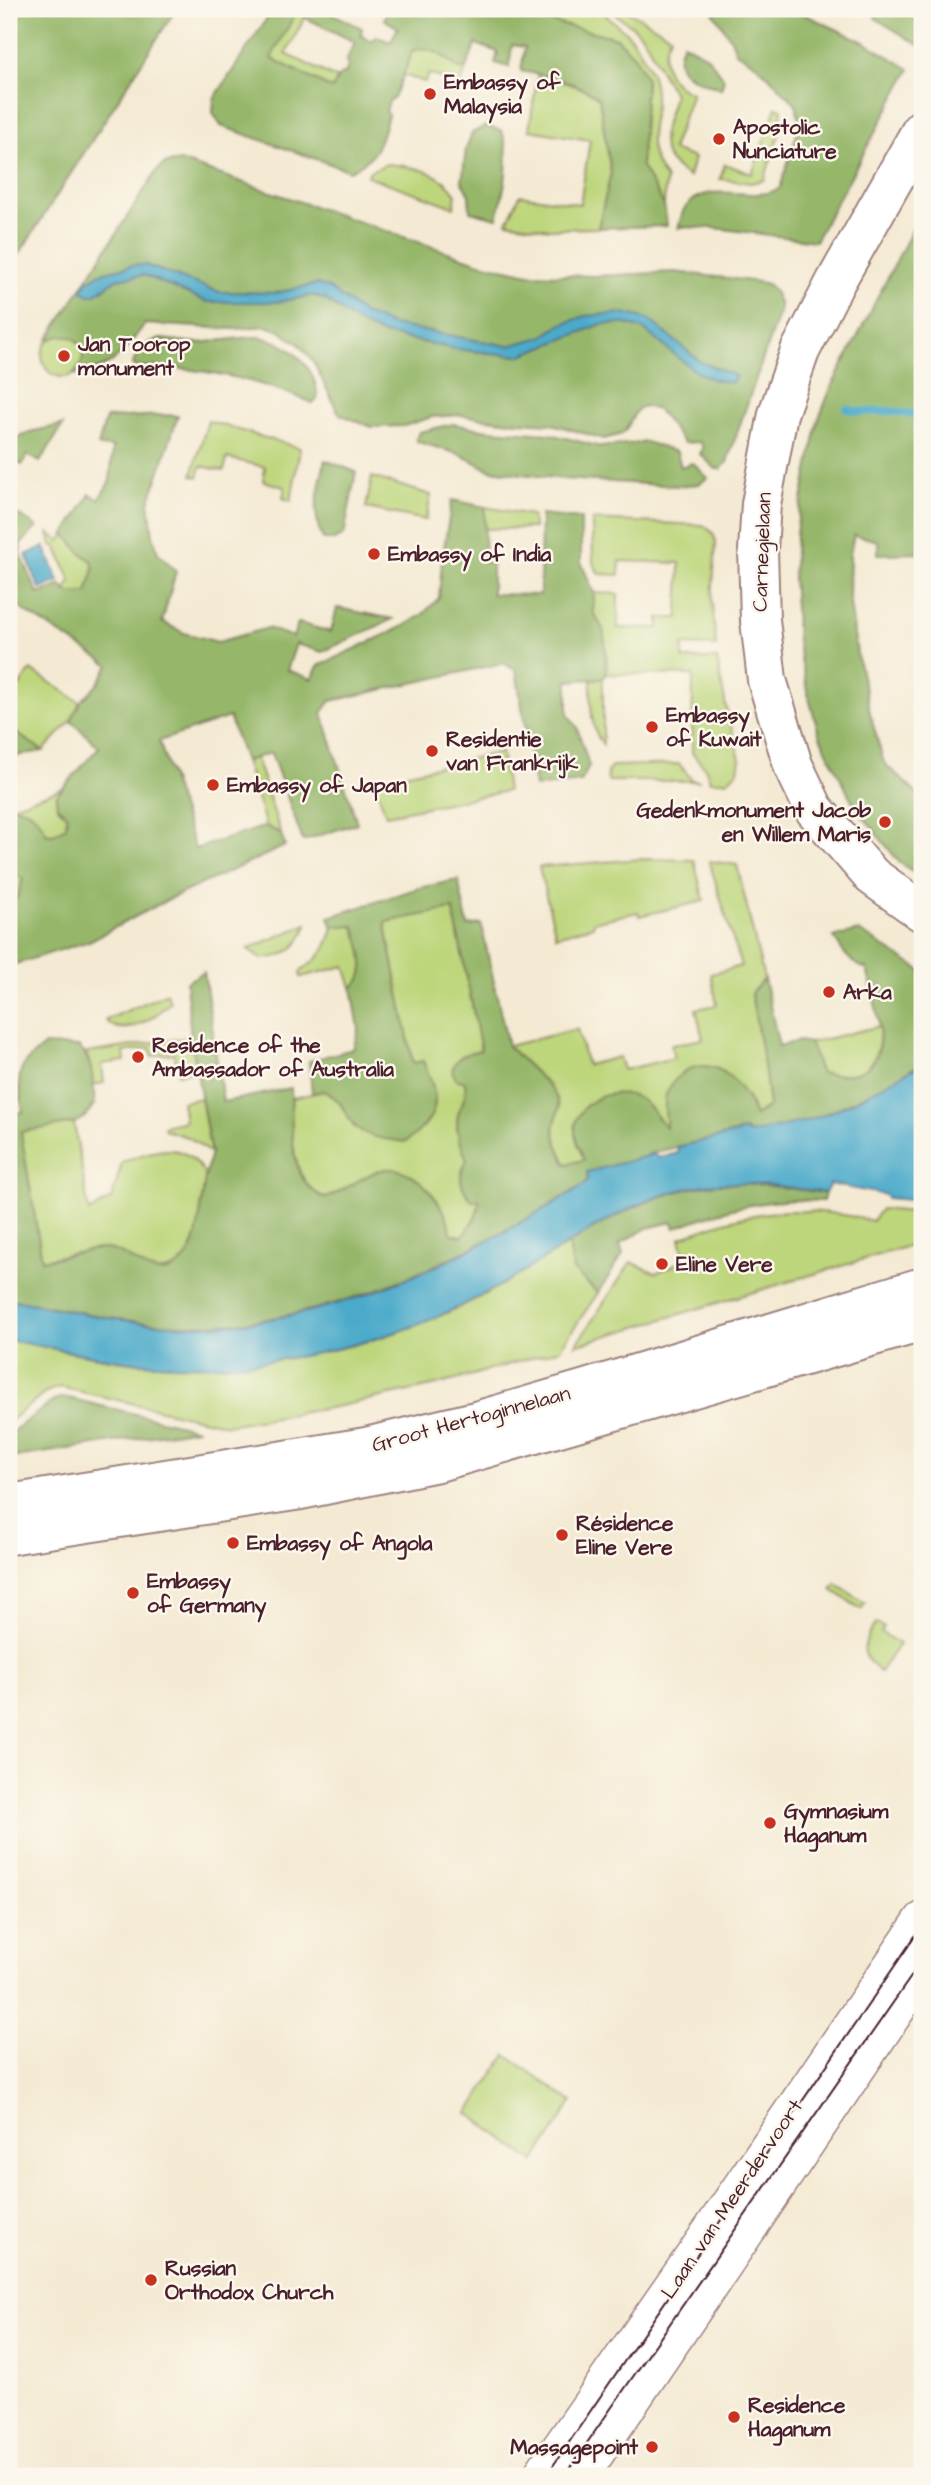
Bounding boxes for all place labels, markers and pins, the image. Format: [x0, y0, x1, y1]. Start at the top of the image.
place label: Embassy of Malaysia [444, 68, 561, 124]
marker: Embassy of Malaysia [422, 86, 438, 102]
place label: Apostolic Nunciature [733, 113, 837, 166]
marker: Apostolic Nunciature [711, 131, 727, 147]
place label: Jan Toorop monument [77, 330, 191, 383]
marker: Jan Toorop monument [56, 348, 72, 364]
place label: Embassy of India [388, 540, 552, 572]
marker: Embassy of India [366, 546, 382, 562]
place label: Embassy of Kuwait [666, 701, 762, 754]
marker: Embassy of Kuwait [644, 719, 660, 735]
place label: Residentie van Frankrijk [446, 725, 578, 779]
marker: Residentie van Frankrijk [424, 743, 440, 759]
place label: Embassy of Japan [227, 771, 407, 803]
marker: Embassy of Japan [205, 777, 221, 793]
place label: Gedenkmonument Jacob en Willem Maris [636, 796, 871, 849]
marker: Gedenkmonument Jacob en Willem Maris [877, 814, 893, 830]
place label: Arka [843, 978, 892, 1007]
marker: Arka [821, 984, 837, 1000]
place label: Residence of the Ambassador of Australia [152, 1031, 394, 1084]
marker: Residence of the Ambassador of Australia [130, 1049, 146, 1065]
place label: Eline Vere [676, 1250, 773, 1279]
marker: Eline Vere [654, 1256, 670, 1272]
place label: Résidence Eline Vere [576, 1509, 674, 1562]
marker: Résidence Eline Vere [554, 1527, 570, 1543]
place label: Embassy of Angola [247, 1529, 433, 1561]
marker: Embassy of Angola [225, 1535, 241, 1551]
place label: Embassy of Germany [147, 1567, 267, 1623]
marker: Embassy of Germany [125, 1585, 141, 1601]
place label: Gymnasium Haganum [784, 1797, 889, 1852]
marker: Gymnasium Haganum [762, 1815, 778, 1831]
place label: Russian Orthodox Church [165, 2254, 334, 2307]
marker: Russian Orthodox Church [143, 2272, 159, 2288]
place label: Residence Haganum [748, 2391, 846, 2446]
marker: Residence Haganum [726, 2409, 742, 2425]
place label: Massagepoint [510, 2433, 639, 2464]
marker: Massagepoint [644, 2439, 660, 2455]

